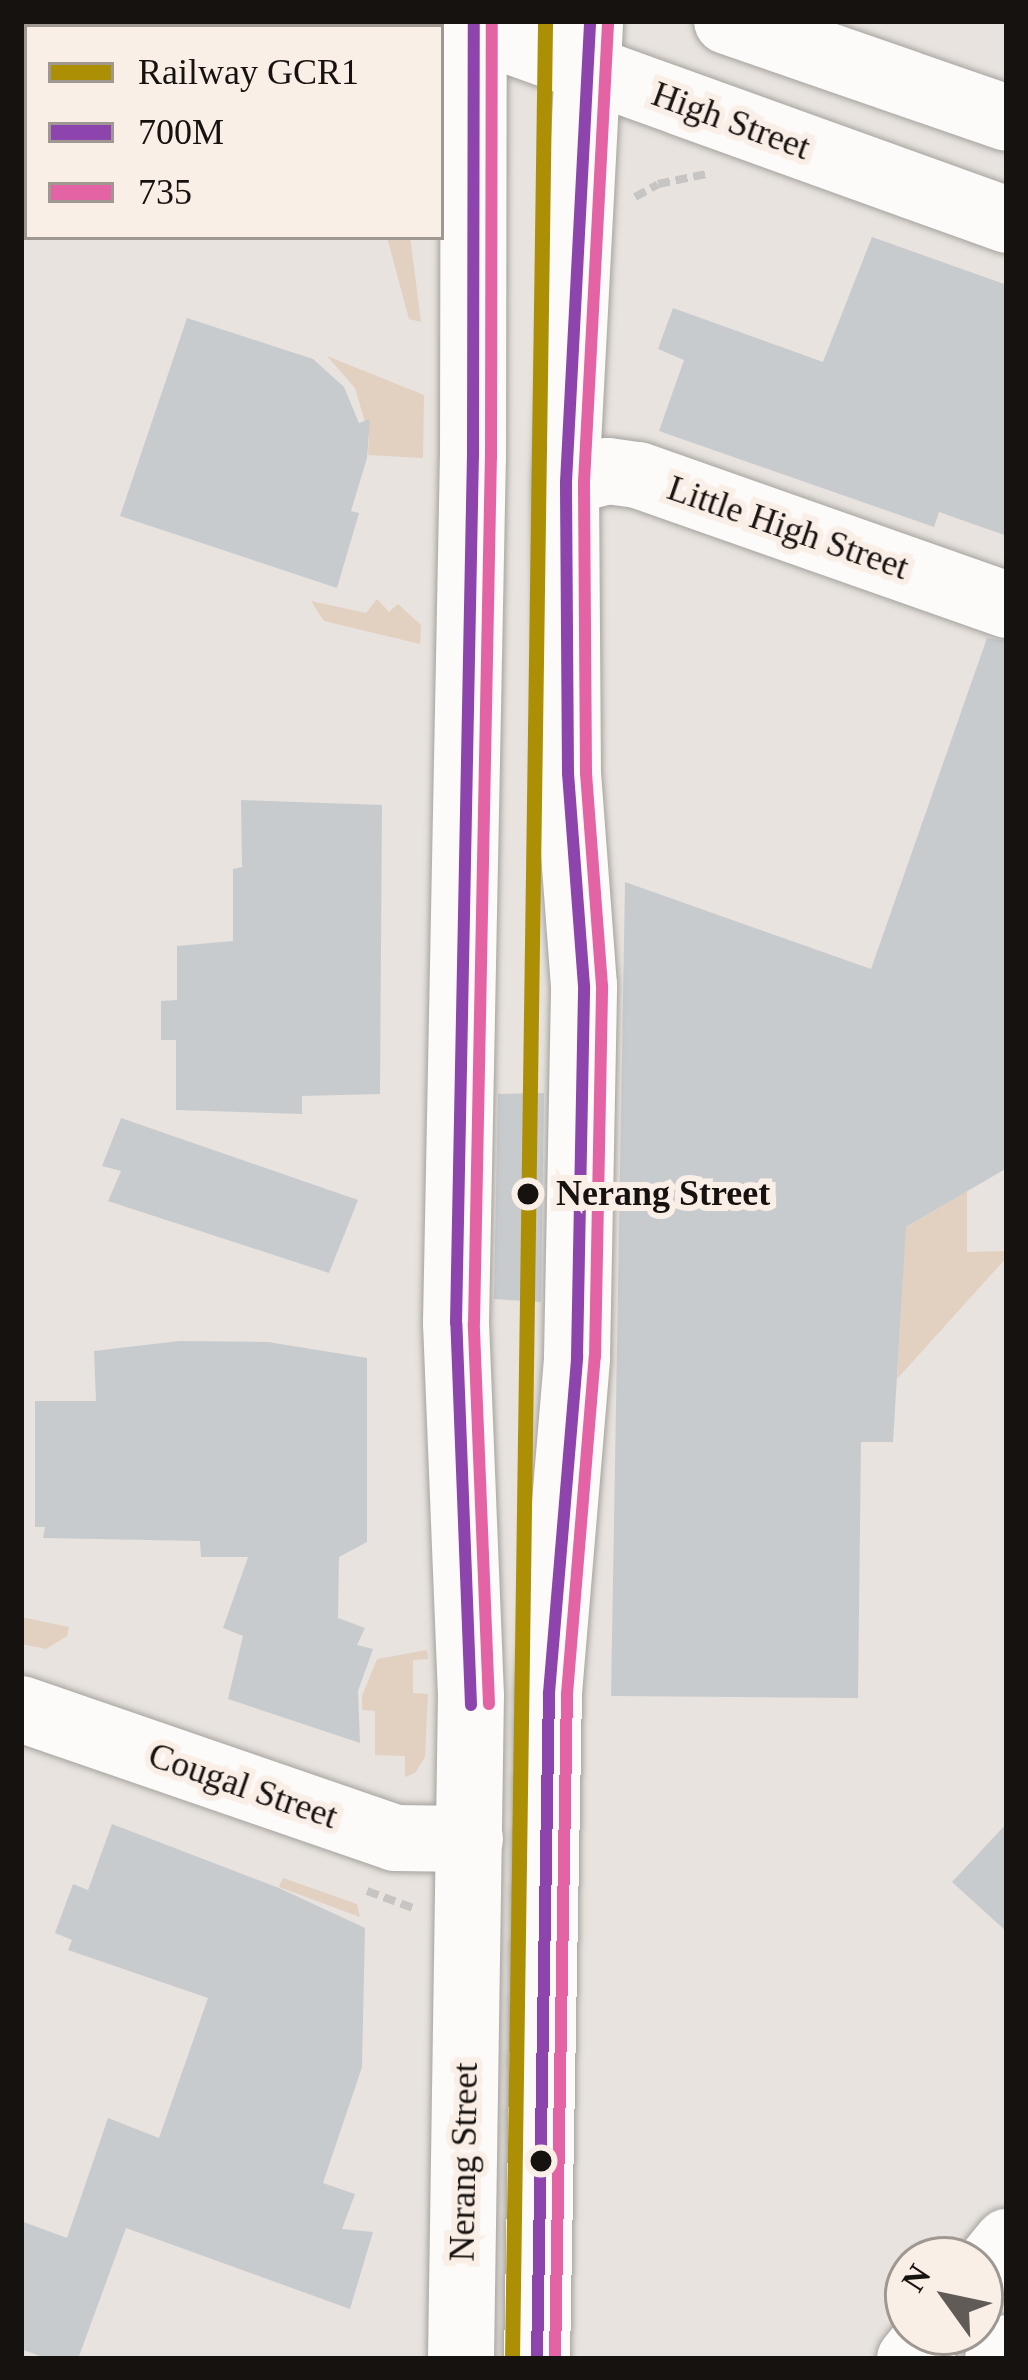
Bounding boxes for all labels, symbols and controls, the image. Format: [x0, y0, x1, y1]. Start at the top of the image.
legend [24, 24, 444, 240]
text: Railway GCR1 [138, 52, 359, 92]
street label: High Street [646, 72, 816, 170]
text: 700M [138, 112, 224, 152]
text: 735 [138, 172, 192, 212]
street label: Little High Street [662, 467, 914, 589]
place label: Nerang Street [556, 1172, 770, 1216]
marker: Nerang Street [511, 1177, 545, 1211]
street label: Cougal Street [143, 1734, 343, 1838]
street label: Nerang Street [441, 2062, 487, 2262]
unlabelled marker [530, 2150, 552, 2172]
north arrow [884, 2236, 1004, 2356]
text: N [895, 2258, 938, 2298]

